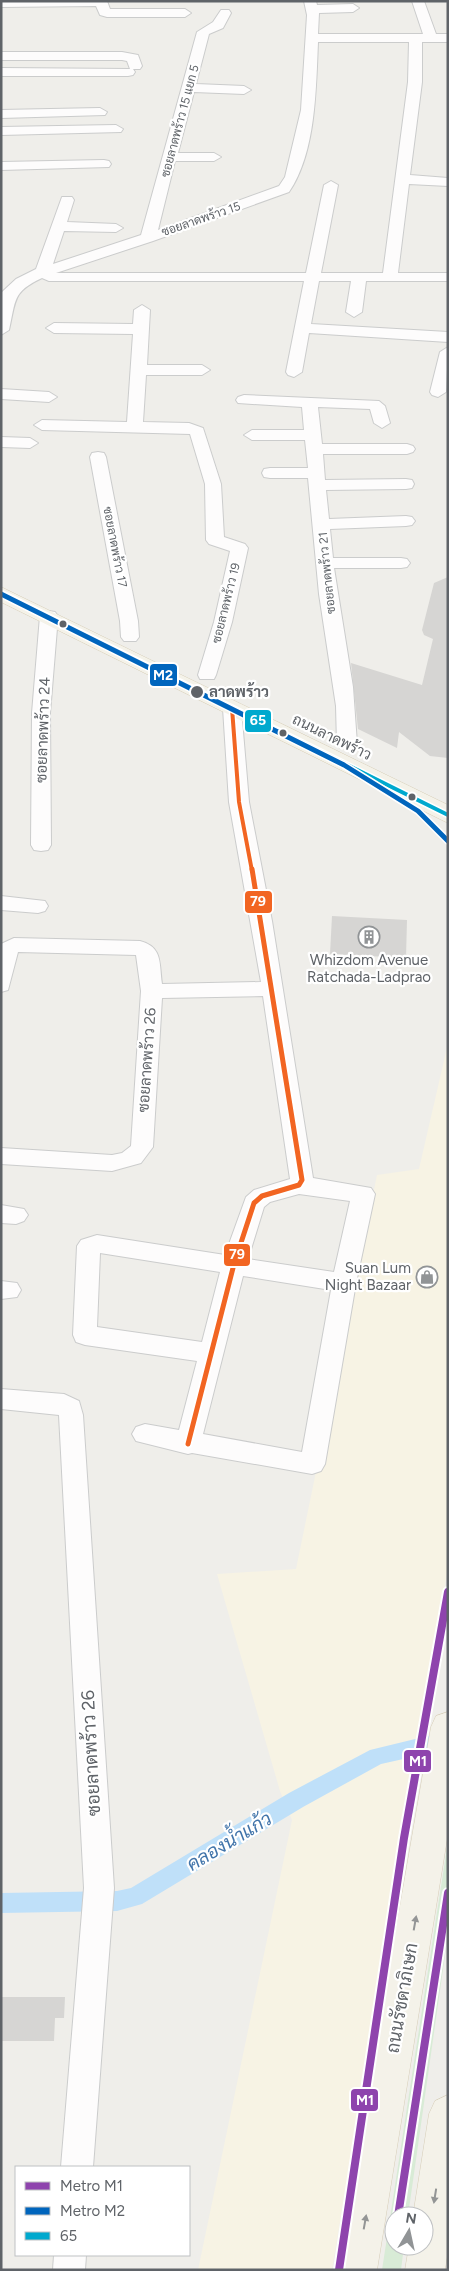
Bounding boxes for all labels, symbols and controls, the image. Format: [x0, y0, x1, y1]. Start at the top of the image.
street label: ซอยลาดพร้าว 15 แยก 5 [158, 63, 202, 179]
street label: ซอยลาดพร้าว 15 [160, 199, 242, 239]
street label: ซอยลาดพร้าว 17 [100, 505, 130, 589]
street label: ซอยลาดพร้าว 21 [316, 531, 338, 615]
street label: ซอยลาดพร้าว 19 [209, 561, 243, 645]
unlabelled marker [58, 619, 68, 629]
line badge: M2 [149, 663, 178, 687]
text: M2 [153, 667, 173, 684]
street label: ซอยลาดพร้าว 24 [31, 677, 54, 783]
place label: ลาดพร้าว [209, 682, 269, 701]
marker: ลาดพร้าว [189, 684, 205, 700]
line badge: 65 [244, 709, 272, 733]
street label: ถนนลาดพร้าว [290, 709, 375, 764]
text: 65 [250, 712, 266, 729]
unlabelled marker [278, 728, 288, 738]
unlabelled marker [407, 792, 417, 802]
line badge: 79 [244, 890, 273, 914]
text: 79 [250, 893, 266, 910]
building icon: Whizdom Avenue Ratchada-Ladprao [357, 925, 381, 949]
place label: Whizdom Avenue Ratchada-Ladprao [307, 951, 431, 986]
street label: ซอยลาดพร้าว 26 [133, 1006, 160, 1113]
line badge: 79 [223, 1243, 251, 1267]
text: 79 [229, 1246, 245, 1263]
place label: Suan Lum Night Bazaar [325, 1259, 411, 1294]
shop icon: Suan Lum Night Bazaar [415, 1265, 439, 1289]
street label: ซอยลาดพร้าว 26 [76, 1689, 105, 1817]
line badge: M1 [403, 1749, 432, 1773]
text: M1 [409, 1753, 427, 1770]
water label: คลองน้ำแก้ว [180, 1804, 276, 1876]
one-way arrow [411, 1915, 419, 1931]
street label: ถนนรัชดาภิเษก [381, 1941, 423, 2055]
line badge: M1 [350, 2088, 379, 2112]
text: M1 [356, 2092, 374, 2109]
legend [15, 2166, 190, 2256]
text: Metro M1 [60, 2177, 123, 2195]
one-way arrow [431, 2189, 439, 2205]
text: Metro M2 [60, 2202, 125, 2220]
north arrow [384, 2206, 434, 2256]
text: N [404, 2209, 418, 2228]
one-way arrow [361, 2213, 369, 2229]
text: 65 [60, 2227, 77, 2245]

